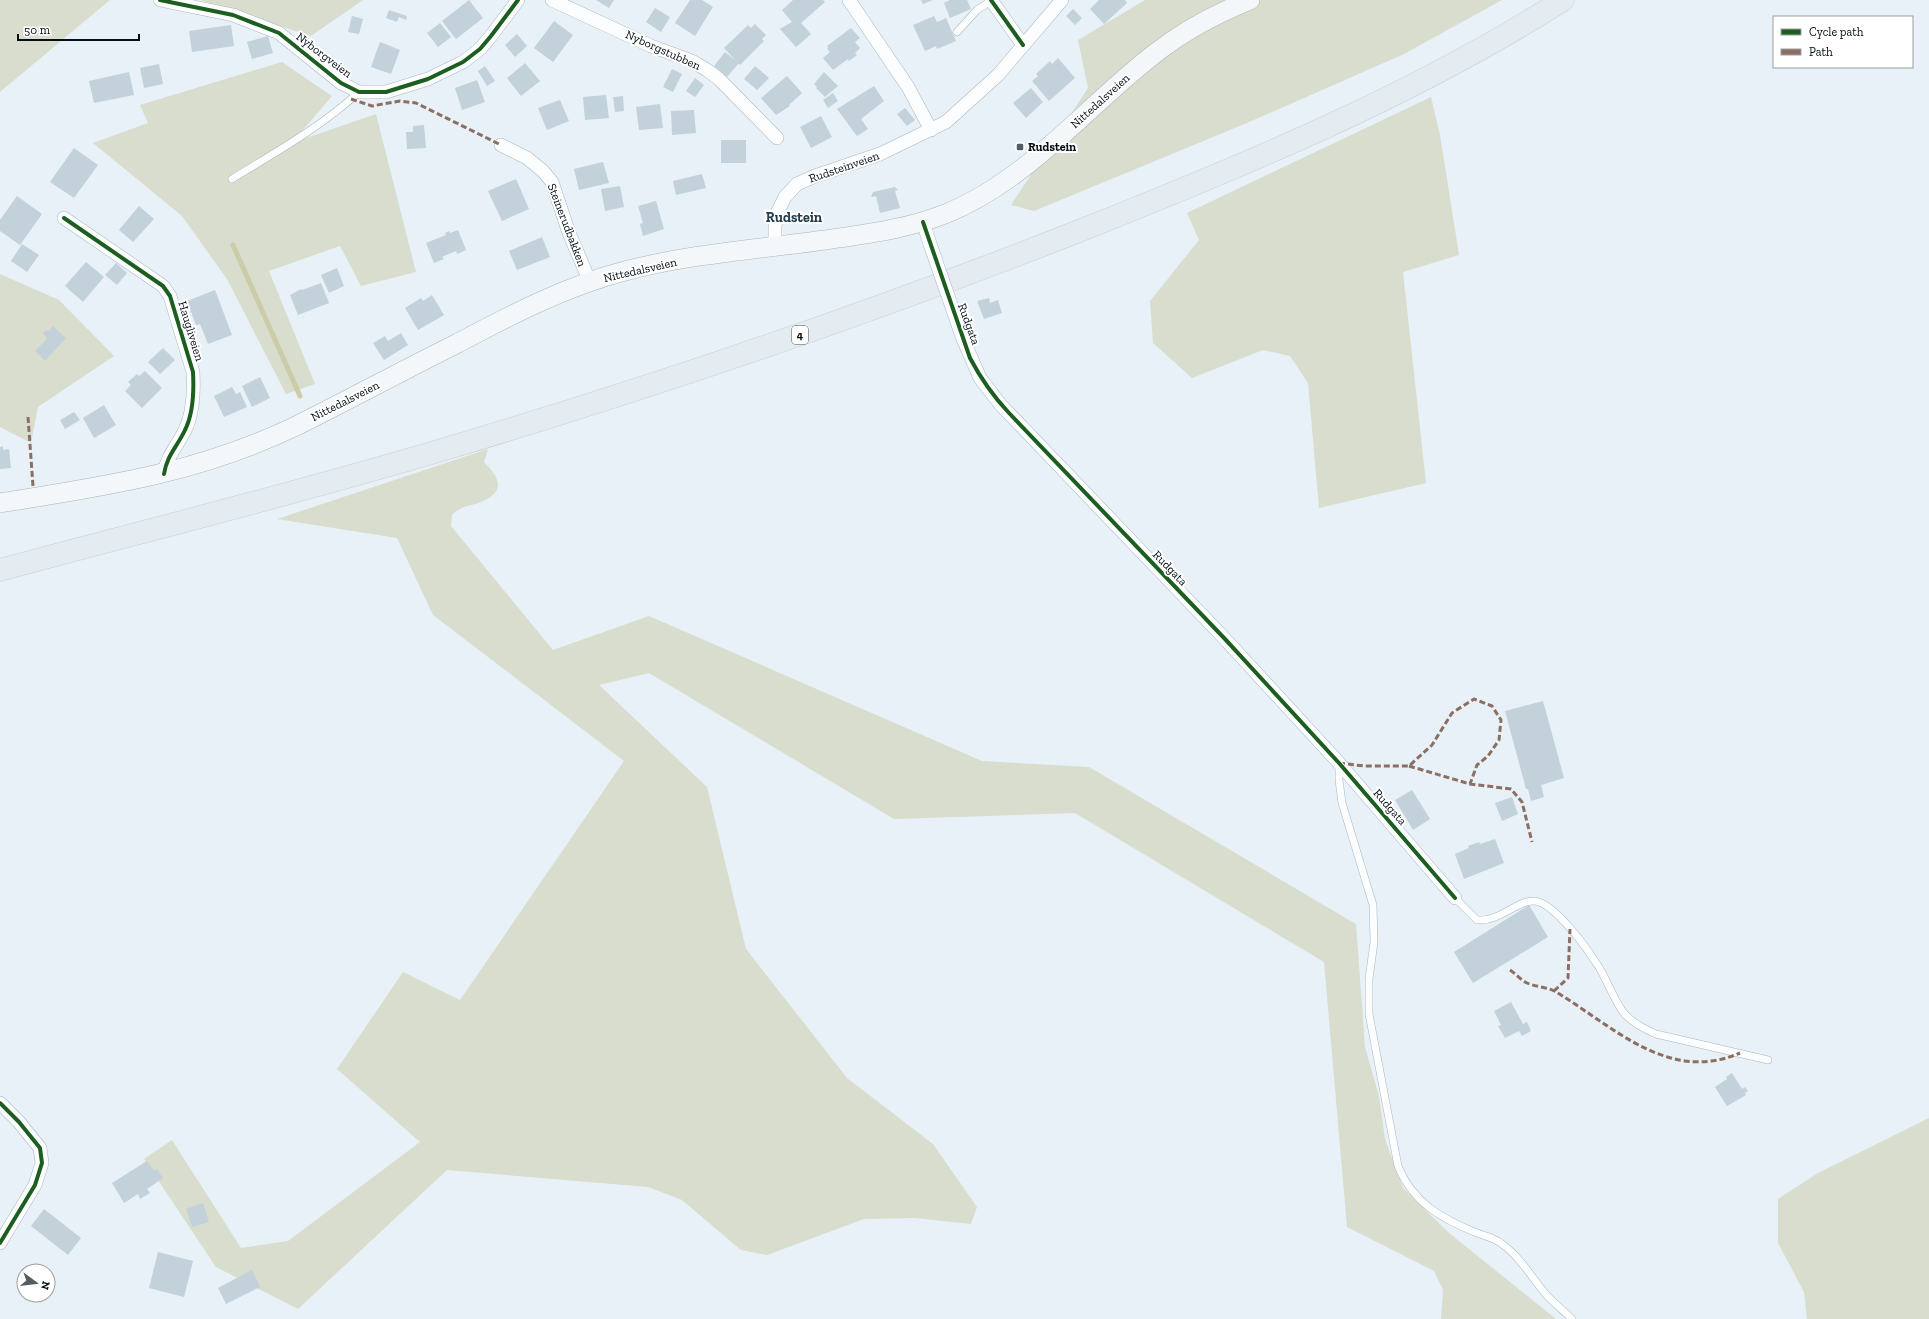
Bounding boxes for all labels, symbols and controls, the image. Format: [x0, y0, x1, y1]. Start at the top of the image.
scale bar [18, 16, 139, 42]
legend [1773, 16, 1913, 68]
text: 50 m [24, 23, 51, 37]
text: Cycle path [1809, 25, 1864, 39]
street label: Nyborgstubben [623, 27, 703, 73]
street label: Nyborgveien [293, 29, 355, 81]
text: Path [1809, 45, 1833, 59]
street label: Nittedalsveien [1068, 71, 1133, 131]
place label: Rudstein [1028, 140, 1076, 154]
marker: Rudstein [1015, 142, 1025, 152]
street label: Rudsteinveien [807, 148, 881, 186]
street label: Steinerudbakken [545, 182, 589, 269]
district label: Rudstein [766, 209, 823, 226]
street label: Nittedalsveien [602, 255, 678, 285]
street label: Haugliveien [175, 299, 207, 363]
street label: Rudgata [955, 301, 983, 347]
road number: 4 [792, 326, 808, 344]
street label: Nittedalsveien [308, 378, 382, 424]
street label: Rudgata [1150, 548, 1190, 589]
street label: Rudgata [1370, 786, 1410, 828]
north arrow [16, 1263, 56, 1303]
text: N [38, 1280, 53, 1292]

